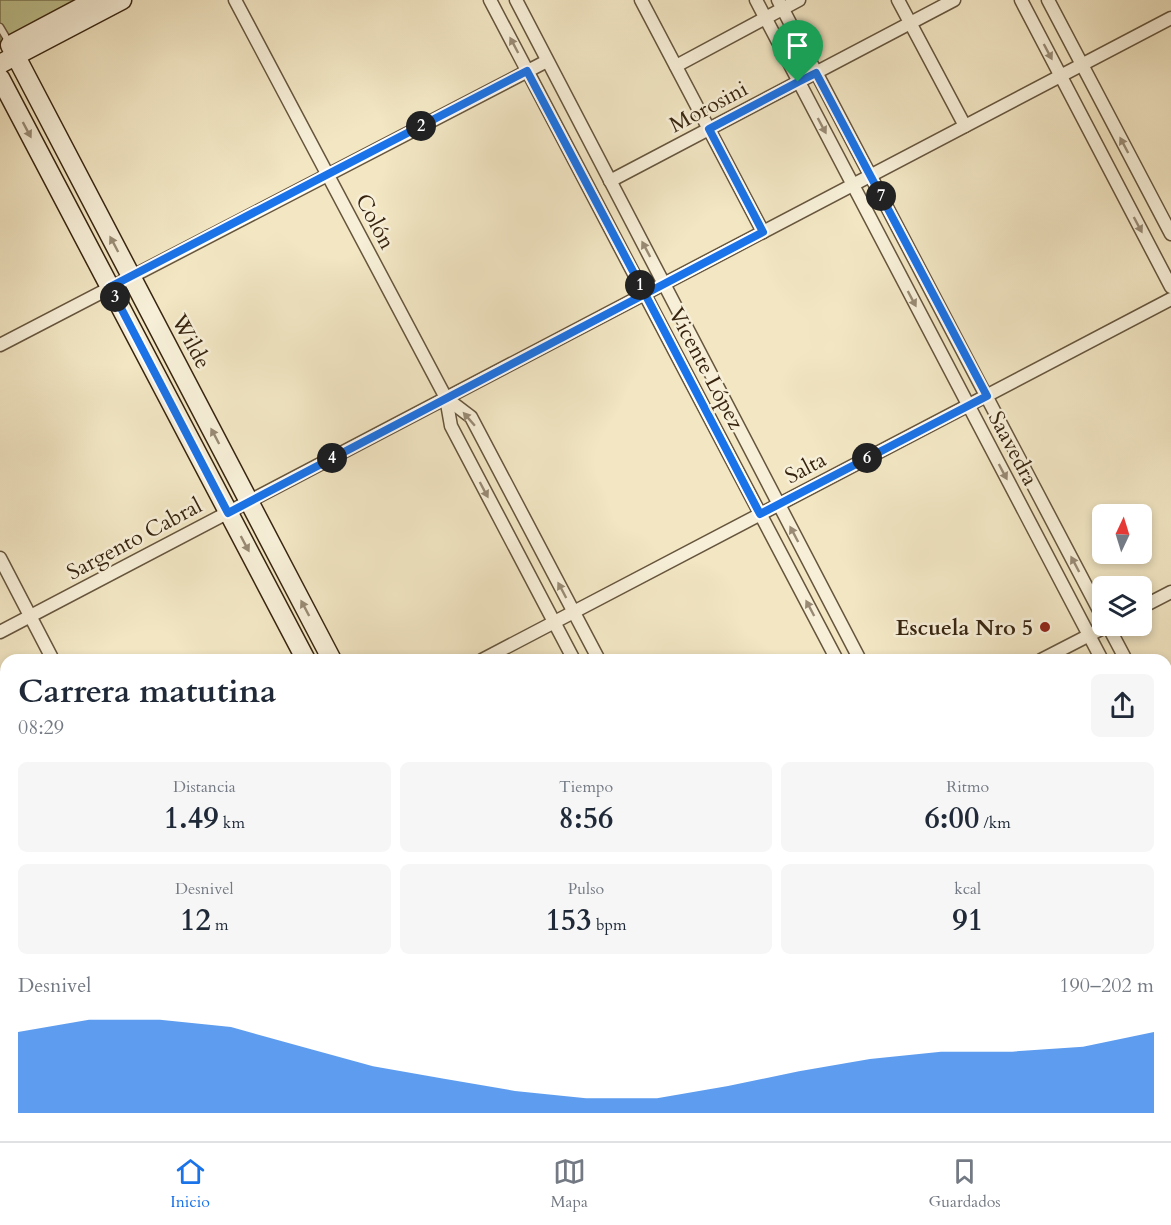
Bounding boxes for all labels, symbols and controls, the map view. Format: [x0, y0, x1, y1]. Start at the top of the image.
pin [772, 20, 823, 82]
icon: arrive [781, 29, 814, 62]
one-way arrow [509, 37, 519, 54]
one-way arrow [1043, 44, 1053, 61]
street label: Morosini [664, 74, 753, 140]
pin: 2 [406, 111, 436, 141]
text: 2 [417, 115, 425, 137]
one-way arrow [817, 118, 827, 135]
one-way arrow [22, 121, 32, 138]
one-way arrow [1119, 136, 1129, 153]
pin: 7 [866, 181, 896, 211]
text: 7 [877, 185, 885, 207]
street label: Colón [348, 189, 402, 255]
one-way arrow [1134, 216, 1143, 233]
one-way arrow [110, 235, 120, 253]
one-way arrow [641, 240, 651, 258]
pin: 1 [625, 270, 655, 300]
text: 1 [636, 274, 644, 296]
pin: 3 [100, 282, 130, 312]
text: 3 [111, 286, 119, 308]
one-way arrow [907, 291, 917, 308]
street label: Vicente López [661, 302, 751, 435]
street label: Wilde [164, 308, 218, 374]
street label: Saavedra [981, 406, 1045, 491]
one-way arrow [463, 411, 476, 426]
one-way arrow [210, 427, 220, 444]
pin: 4 [317, 443, 347, 473]
pin: 6 [852, 443, 882, 473]
street label: Salta [780, 444, 832, 491]
text: 4 [328, 447, 336, 469]
text: 6 [863, 447, 871, 469]
one-way arrow [998, 463, 1008, 480]
one-way arrow [479, 482, 489, 499]
street label: Sargento Cabral [61, 490, 208, 587]
north arrow [1092, 504, 1152, 564]
map controls [1092, 504, 1152, 636]
one-way arrow [789, 525, 799, 542]
one-way arrow [240, 536, 250, 553]
one-way arrow [1070, 555, 1080, 572]
button: layers [1092, 576, 1152, 636]
one-way arrow [557, 581, 567, 598]
one-way arrow [300, 599, 310, 616]
one-way arrow [805, 600, 815, 617]
place label: Escuela Nro 5 [895, 613, 1033, 643]
marker: Escuela Nro 5 [1038, 620, 1052, 634]
text: Carrera matutina [18, 669, 276, 714]
button: share [1091, 674, 1154, 737]
text: 08:29 [18, 714, 64, 741]
text: Distancia [173, 776, 236, 798]
text: Tiempo [559, 776, 613, 798]
text: Ritmo [946, 776, 989, 798]
text: 1.49 [164, 798, 219, 839]
text: 8:56 [559, 798, 613, 839]
text: 6:00 [924, 798, 979, 839]
text: km [219, 812, 245, 834]
text: /km [979, 812, 1011, 834]
text: Desnivel [175, 878, 234, 900]
text: Pulso [568, 878, 604, 900]
text: kcal [954, 878, 981, 900]
text: 12 [180, 900, 211, 941]
text: 153 [545, 900, 592, 941]
text: 91 [952, 900, 983, 941]
text: m [211, 914, 229, 936]
text: bpm [592, 914, 627, 936]
text: Desnivel [18, 972, 91, 999]
text: 190–202 m [1059, 972, 1154, 999]
tab: Inicio [170, 1155, 210, 1213]
tab: Mapa [550, 1155, 588, 1213]
tab: Guardados [929, 1155, 1001, 1213]

